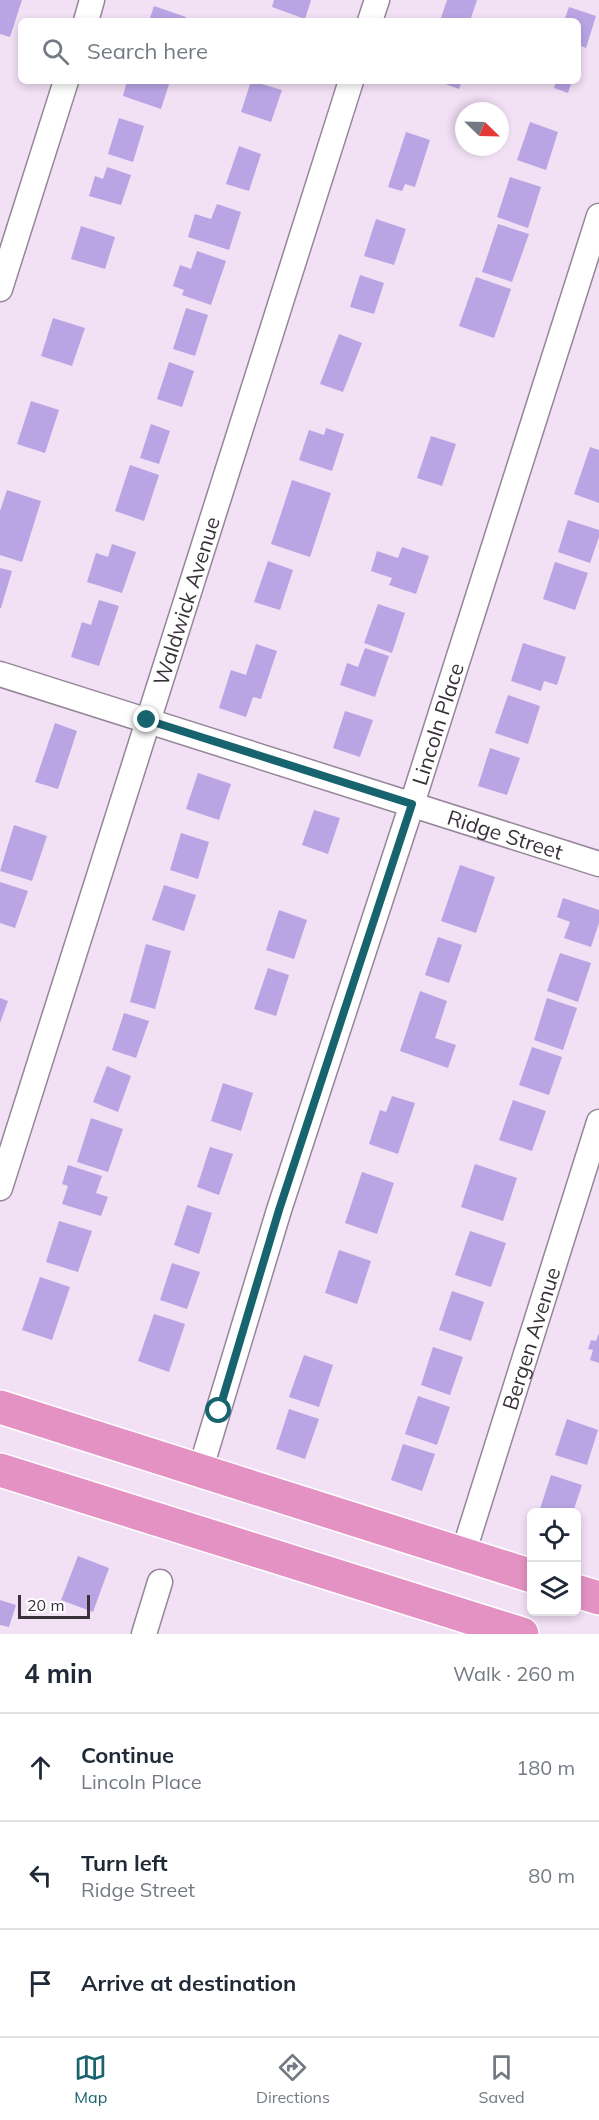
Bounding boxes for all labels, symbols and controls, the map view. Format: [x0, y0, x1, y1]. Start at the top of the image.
search box [18, 18, 581, 84]
icon: search [39, 35, 72, 68]
text: Search here [87, 37, 208, 65]
north arrow [455, 102, 509, 156]
street label: Waldwick Avenue [147, 513, 225, 688]
street label: Lincoln Place [406, 660, 469, 788]
route end [133, 706, 159, 732]
street label: Ridge Street [444, 804, 566, 865]
street label: Bergen Avenue [496, 1264, 566, 1413]
route start [205, 1397, 231, 1423]
map controls [527, 1508, 581, 1616]
button: locate [527, 1508, 581, 1562]
button: layers [527, 1562, 581, 1616]
scale bar [18, 1592, 90, 1620]
text: 20 m [27, 1595, 64, 1615]
text: 4 min [24, 1657, 93, 1690]
text: Walk · 260 m [453, 1661, 575, 1686]
text: Continue [81, 1741, 174, 1769]
icon: ahead [24, 1751, 57, 1784]
text: 180 m [516, 1755, 575, 1780]
text: Lincoln Place [81, 1769, 202, 1794]
text: Turn left [81, 1849, 168, 1877]
icon: left [24, 1859, 57, 1892]
text: 80 m [528, 1863, 575, 1888]
text: Ridge Street [81, 1877, 195, 1902]
icon: arrive [24, 1967, 57, 2000]
text: Arrive at destination [81, 1969, 296, 1997]
tab: Map [74, 2051, 107, 2107]
tab: Directions [256, 2051, 330, 2107]
tab: Saved [479, 2051, 525, 2107]

